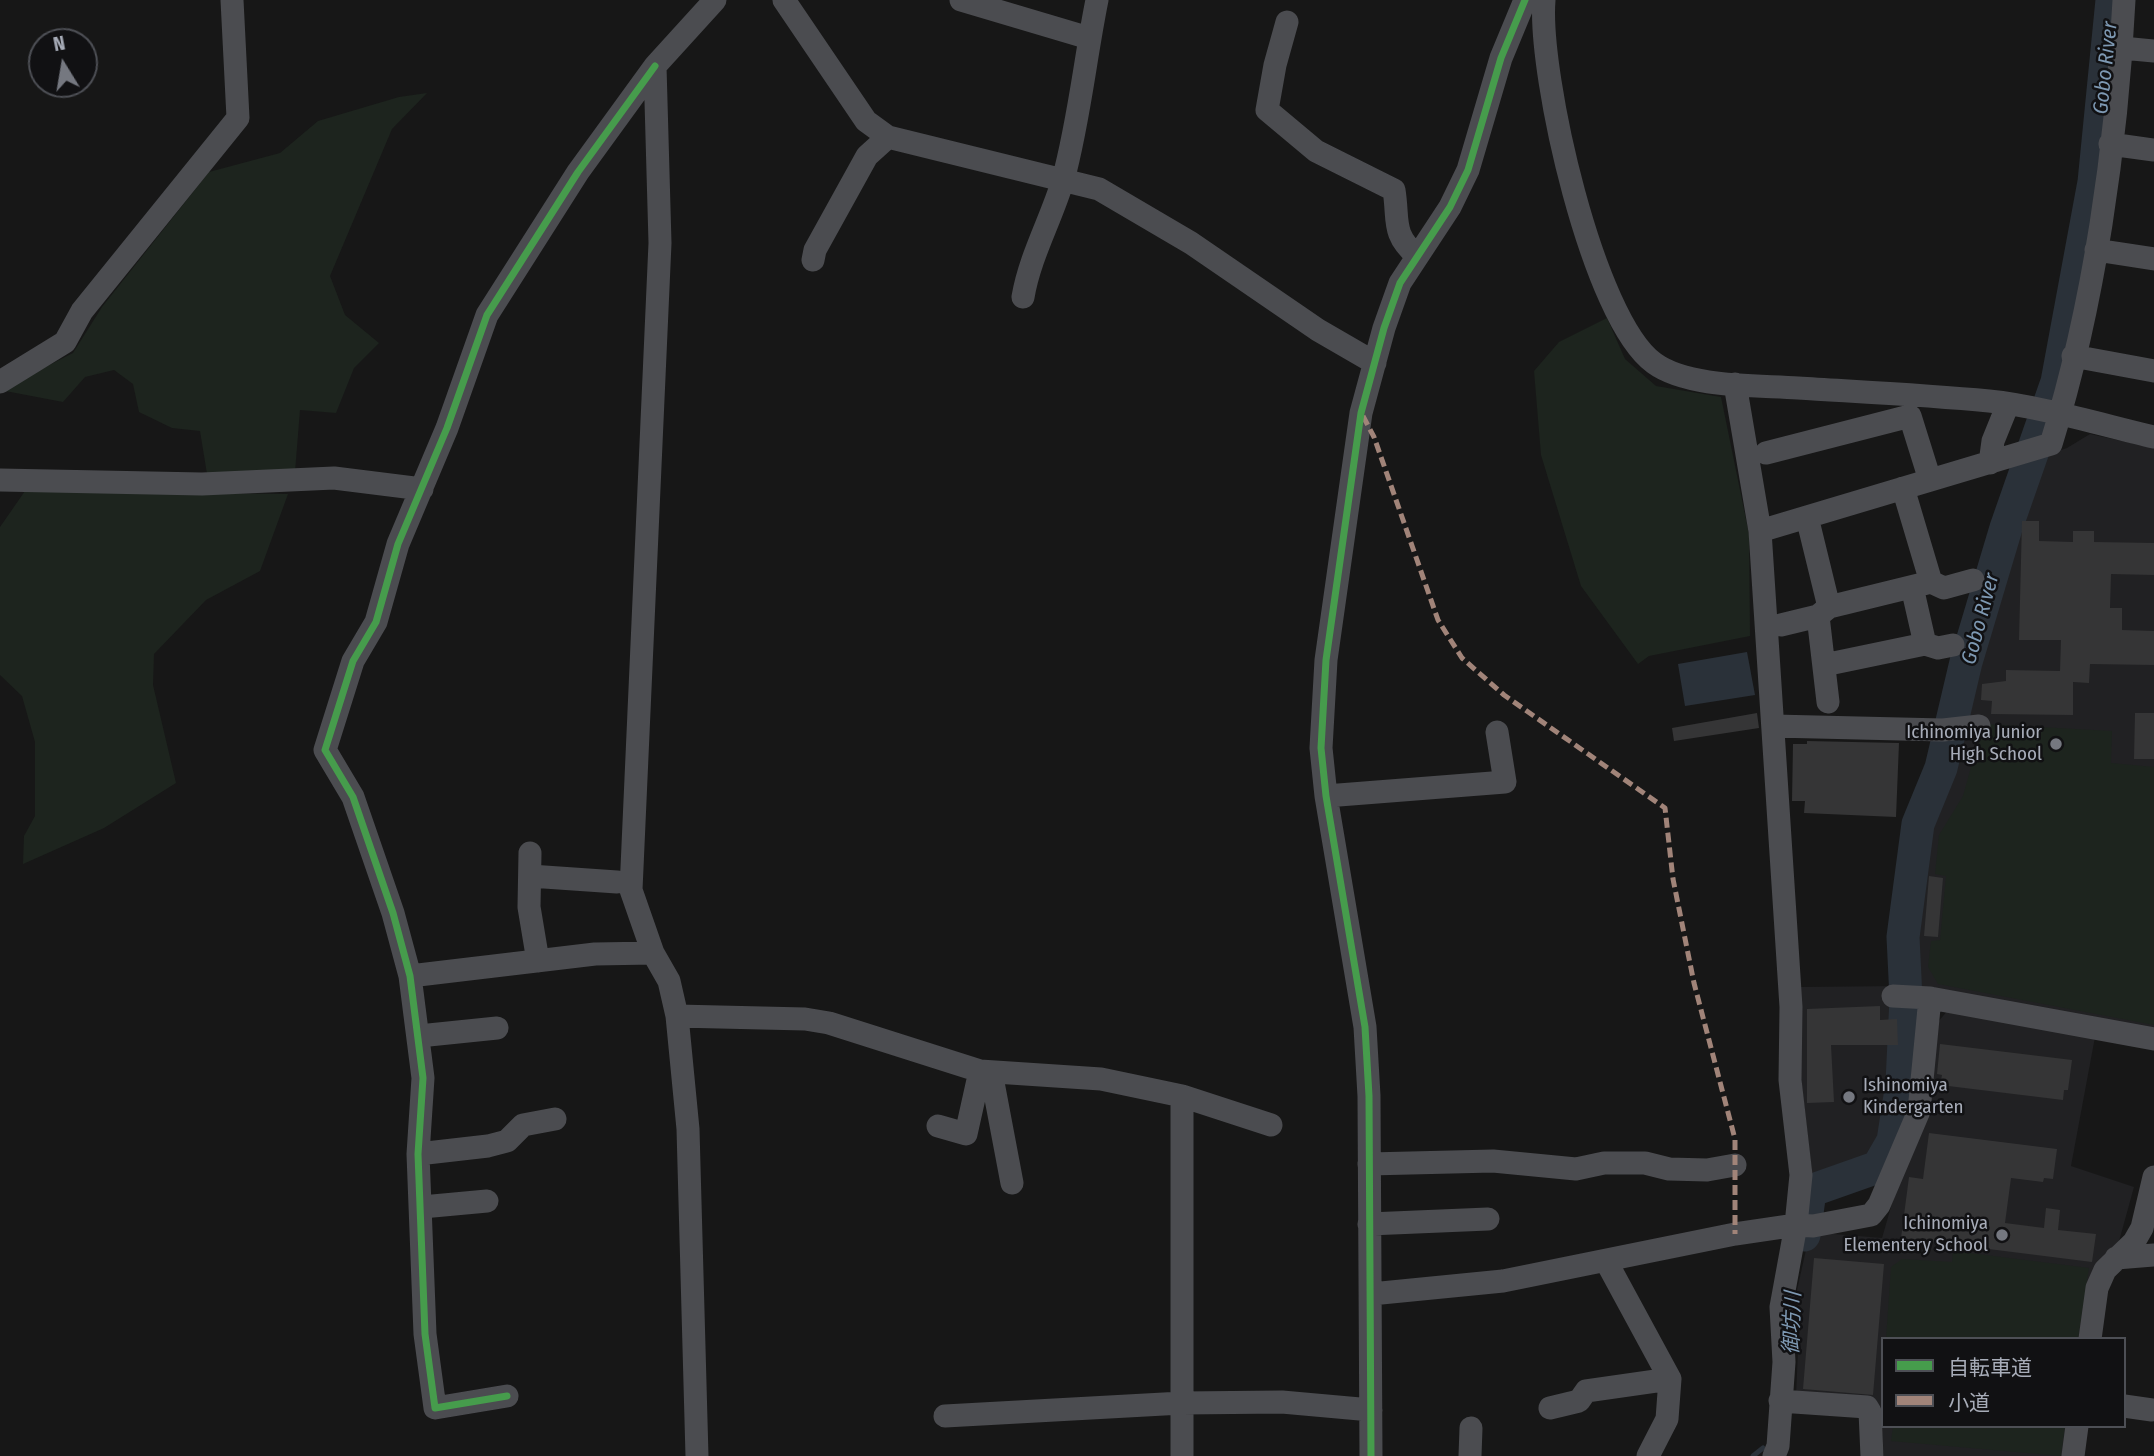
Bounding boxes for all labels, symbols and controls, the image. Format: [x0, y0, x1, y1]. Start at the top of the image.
water label: Gobo River [2089, 20, 2123, 116]
north arrow [28, 28, 98, 98]
text: N [51, 31, 67, 56]
water label: Gobo River [1957, 571, 2005, 667]
place label: Ichinomiya Junior High School [1906, 722, 2042, 766]
marker: Ichinomiya Junior High School [2048, 736, 2064, 752]
place label: Ishinomiya Kindergarten [1863, 1075, 1964, 1119]
marker: Ishinomiya Kindergarten [1841, 1089, 1857, 1105]
place label: Ichinomiya Elementery School [1843, 1213, 1988, 1257]
marker: Ichinomiya Elementery School [1994, 1227, 2010, 1243]
water label: 御坊川 [1779, 1291, 1807, 1355]
legend [1881, 1337, 2126, 1428]
text: 自転車道 [1948, 1355, 2032, 1381]
text: 小道 [1948, 1390, 1990, 1416]

